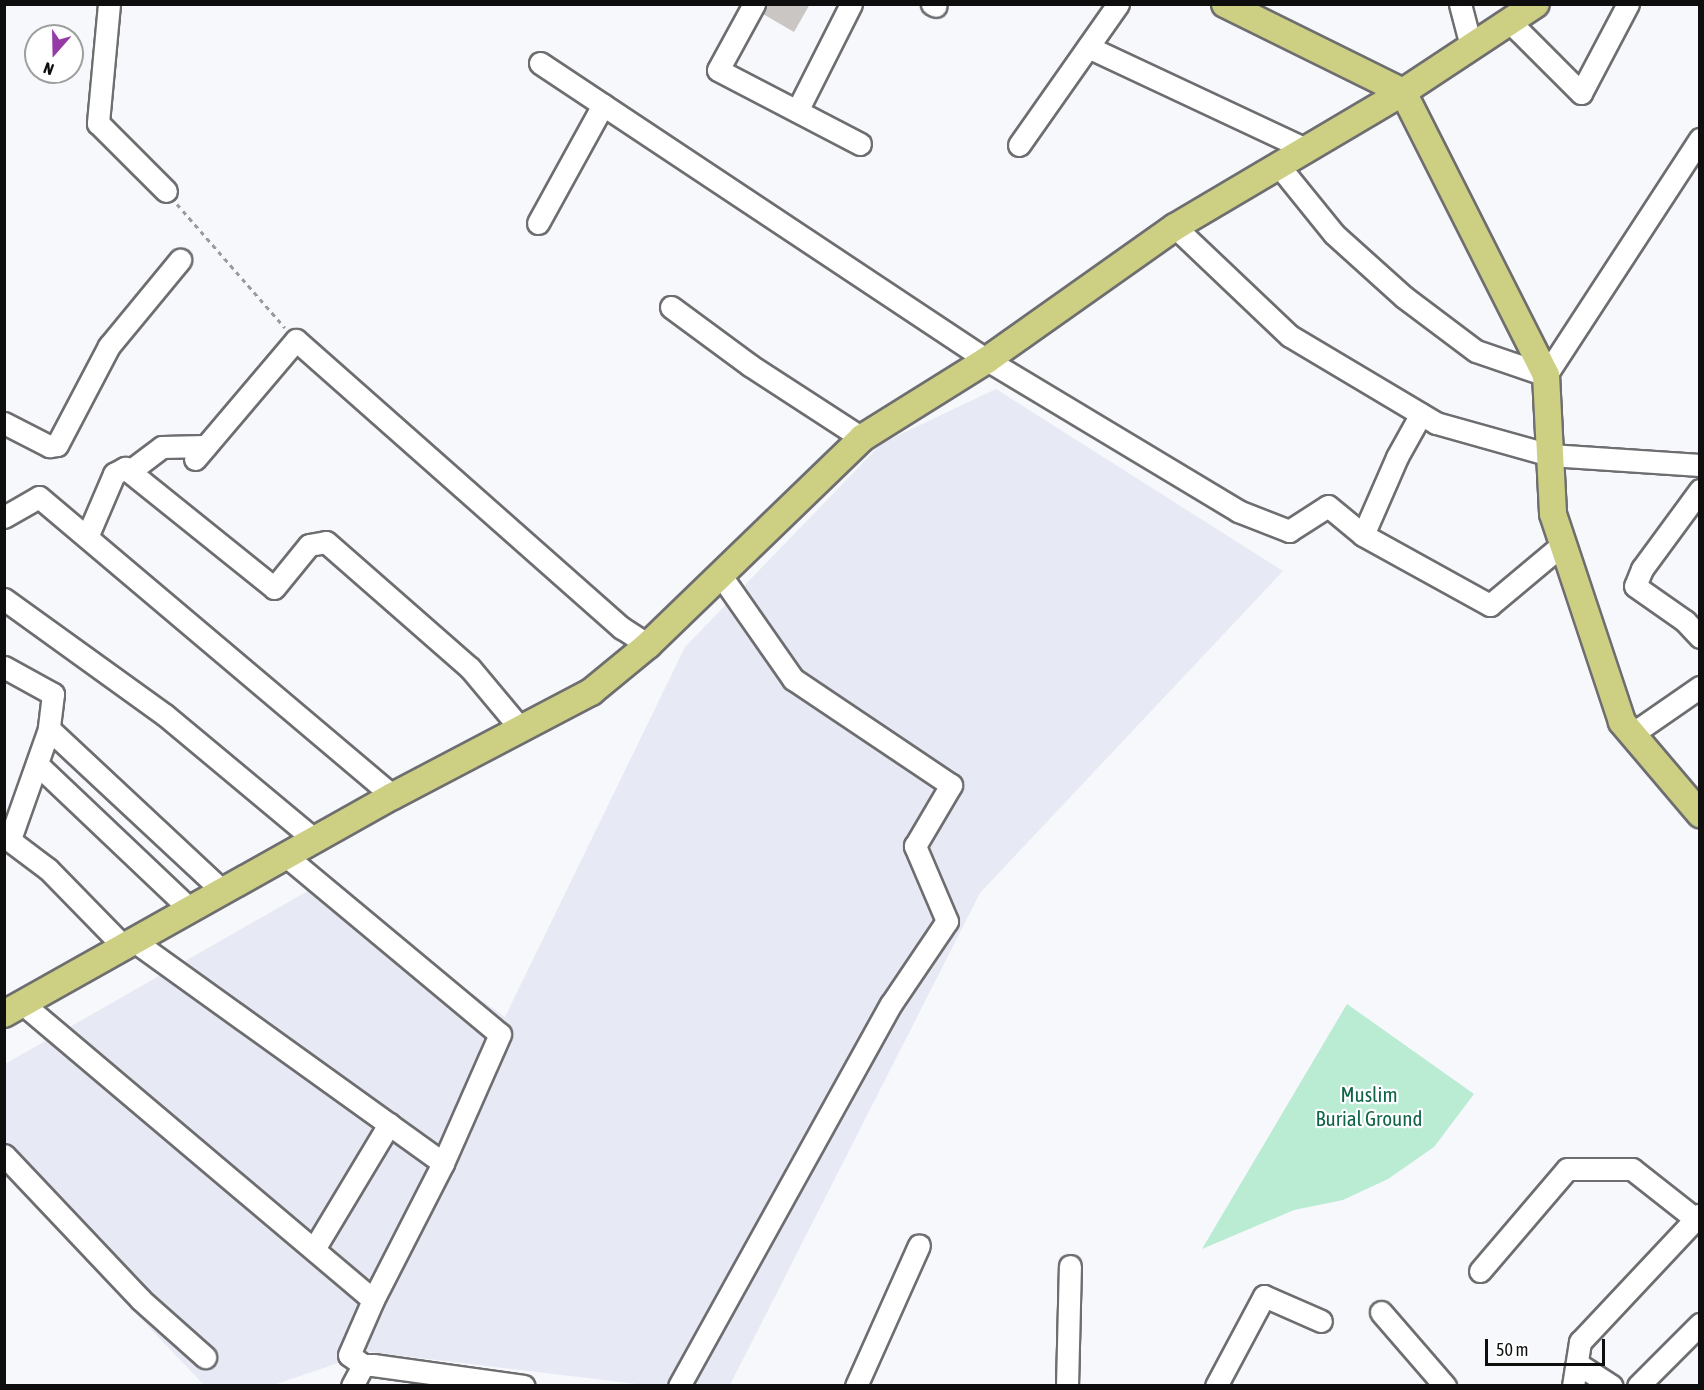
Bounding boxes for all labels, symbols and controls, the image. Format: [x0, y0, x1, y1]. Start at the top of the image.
north arrow [24, 24, 84, 84]
text: N [41, 59, 56, 79]
park label: Muslim Burial Ground [1316, 1081, 1422, 1131]
scale bar [1488, 1327, 1608, 1365]
text: 50 m [1496, 1339, 1528, 1360]

